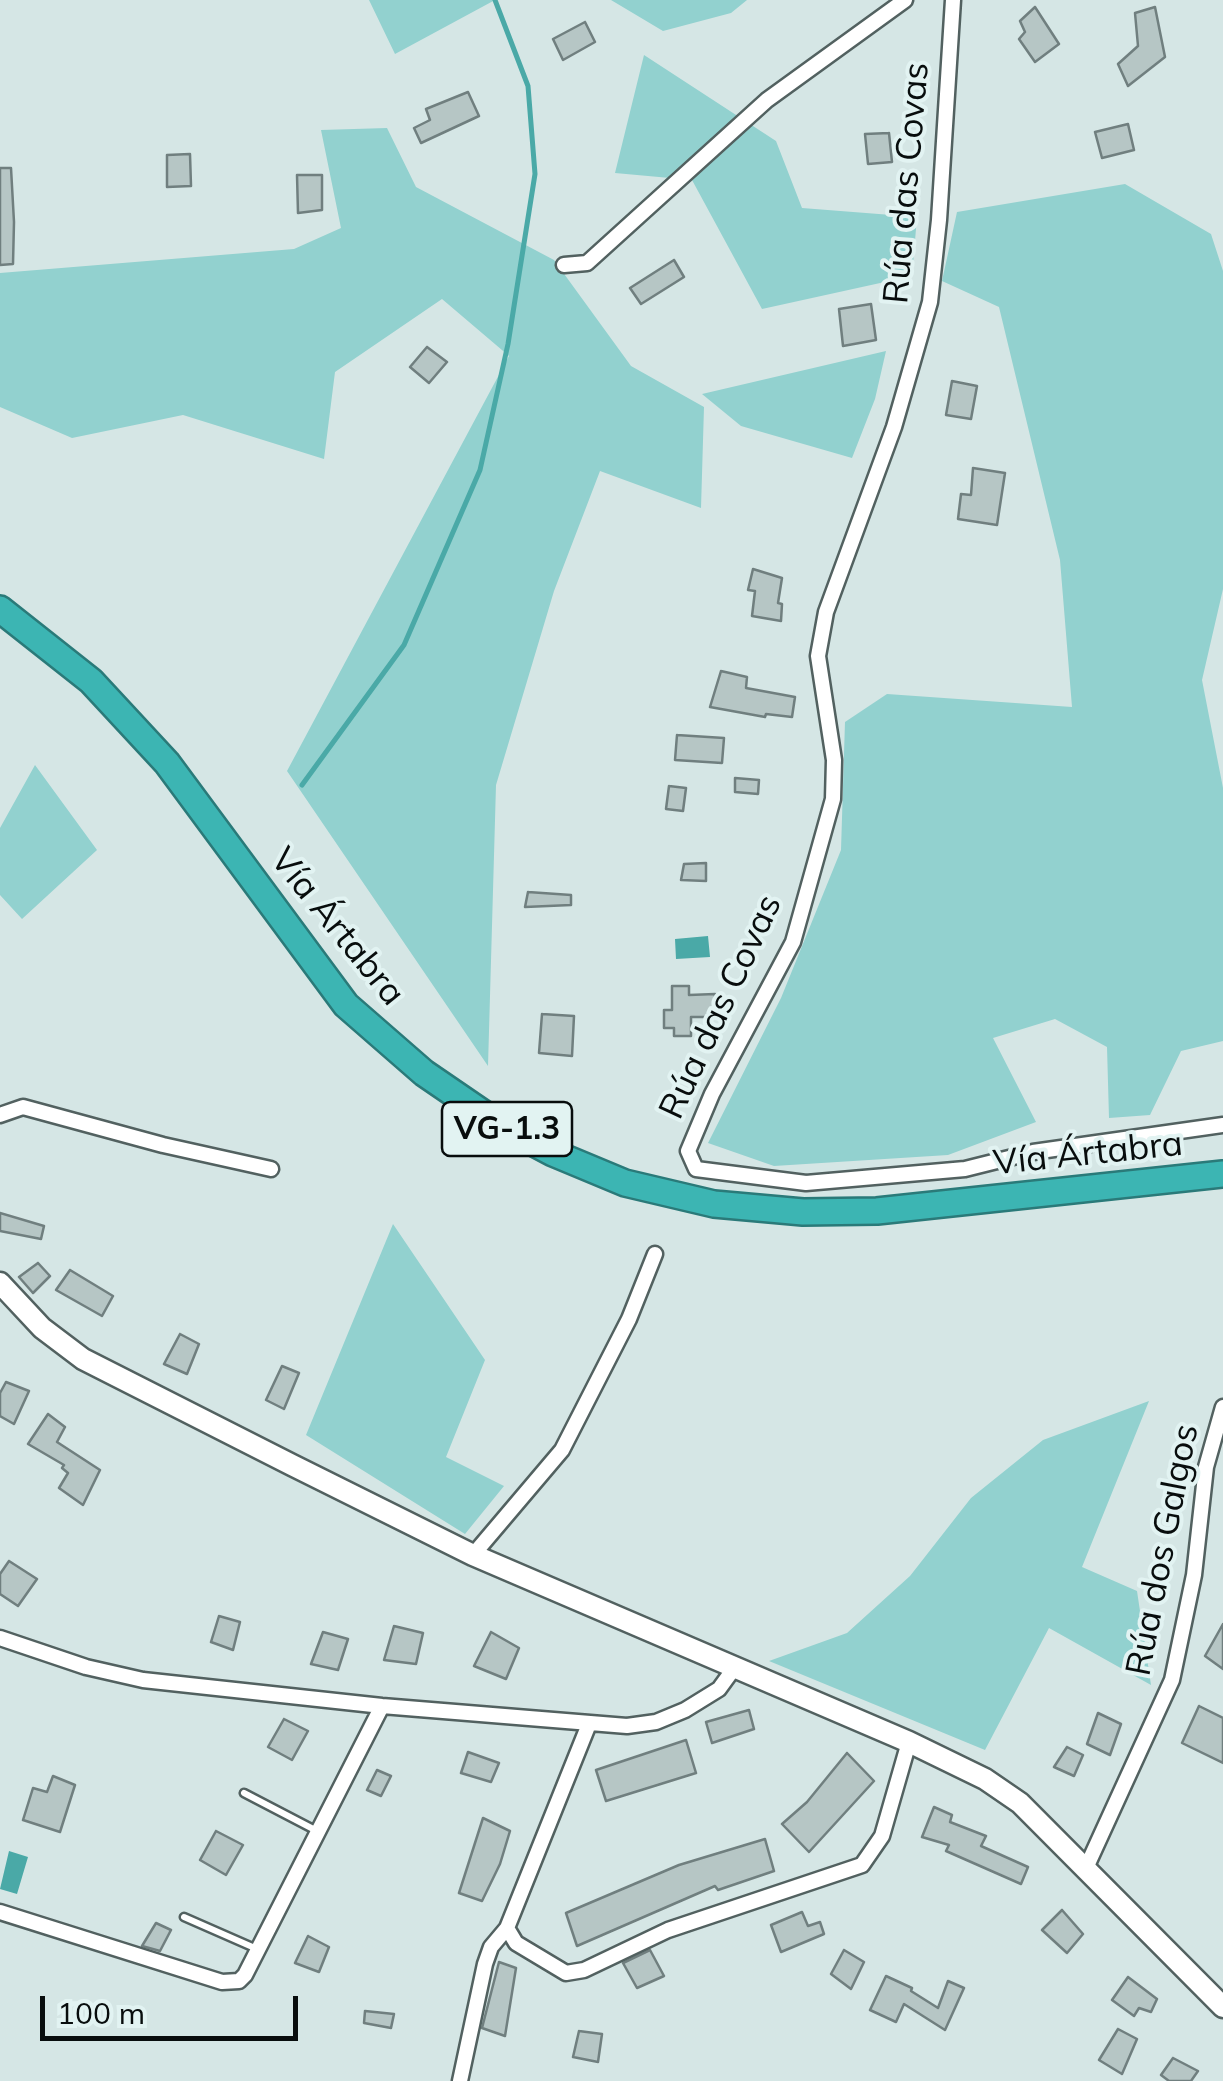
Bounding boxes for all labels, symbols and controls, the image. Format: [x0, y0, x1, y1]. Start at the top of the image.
street label: Rúa das Covas [876, 61, 938, 305]
street label: Vía Ártabra [261, 840, 413, 1014]
street label: Rúa das Covas [651, 888, 791, 1126]
road number: VG-1.3 [442, 1102, 572, 1156]
street label: Vía Ártabra [991, 1123, 1185, 1185]
street label: Rúa dos Galgos [1118, 1421, 1208, 1679]
scale bar [45, 1976, 302, 2038]
text: 100 m [57, 1994, 145, 2032]

